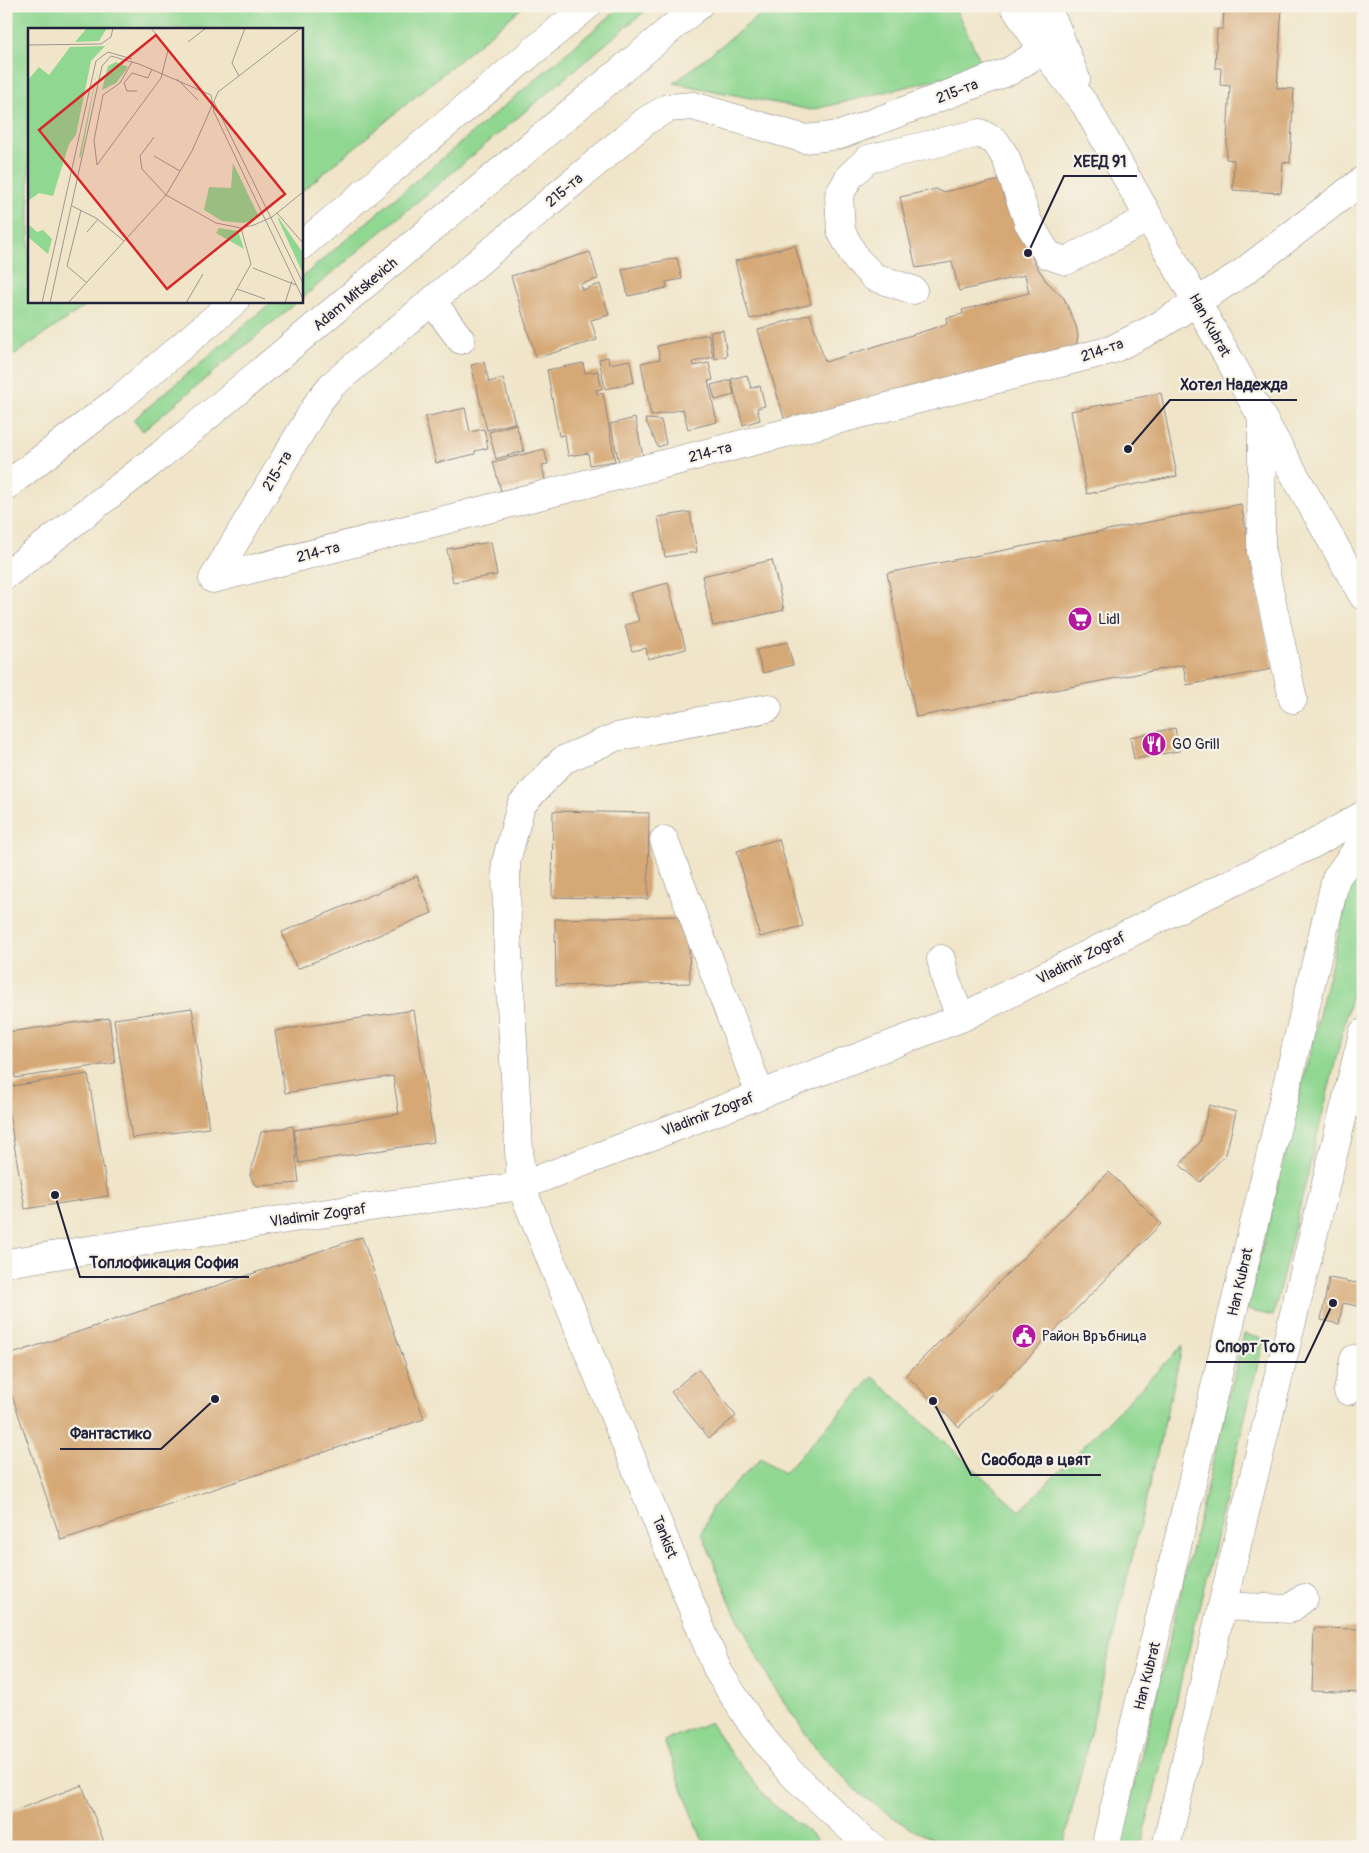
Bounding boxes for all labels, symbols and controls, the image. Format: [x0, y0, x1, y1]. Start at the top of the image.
inset map [28, 28, 302, 302]
street label: 215-та [934, 75, 981, 108]
callout: ХЕЕД 91 [1064, 145, 1137, 176]
text: ХЕЕД 91 [1074, 152, 1126, 172]
street label: 215-та [542, 169, 587, 212]
street label: Adam Mitskevich [309, 253, 401, 335]
street label: Han Kubrat [1184, 290, 1235, 361]
street label: 214-та [1078, 334, 1126, 367]
callout: Хотел Надежда [1170, 369, 1297, 400]
text: Хотел Надежда [1180, 375, 1288, 395]
street label: 214-та [687, 438, 734, 467]
street label: 215-та [258, 448, 297, 495]
street label: 214-та [295, 538, 342, 567]
supermarket icon: Lidl [1067, 606, 1093, 632]
place label: Lidl [1098, 610, 1120, 629]
restaurant icon: GO Grill [1141, 731, 1167, 757]
place label: GO Grill [1172, 735, 1220, 754]
street label: Vladimir Zograf [1033, 928, 1129, 989]
street label: Vladimir Zograf [659, 1088, 757, 1141]
street label: Vladimir Zograf [268, 1199, 368, 1232]
street label: Han Kubrat [1223, 1245, 1258, 1318]
callout: Топлофикация София [80, 1246, 249, 1277]
text: Топлофикация София [88, 1253, 239, 1273]
public building icon: Район Връбница [1011, 1323, 1037, 1349]
place label: Район Връбница [1042, 1327, 1146, 1346]
callout: Спорт Тото [1206, 1331, 1305, 1362]
text: Спорт Тото [1215, 1337, 1295, 1357]
callout: Фантастико [60, 1418, 161, 1449]
text: Фантастико [69, 1424, 152, 1444]
callout: Свобода в цвят [971, 1444, 1101, 1475]
text: Свобода в цвят [981, 1450, 1092, 1470]
street label: Tankist [647, 1513, 682, 1562]
street label: Han Kubrat [1130, 1639, 1165, 1712]

